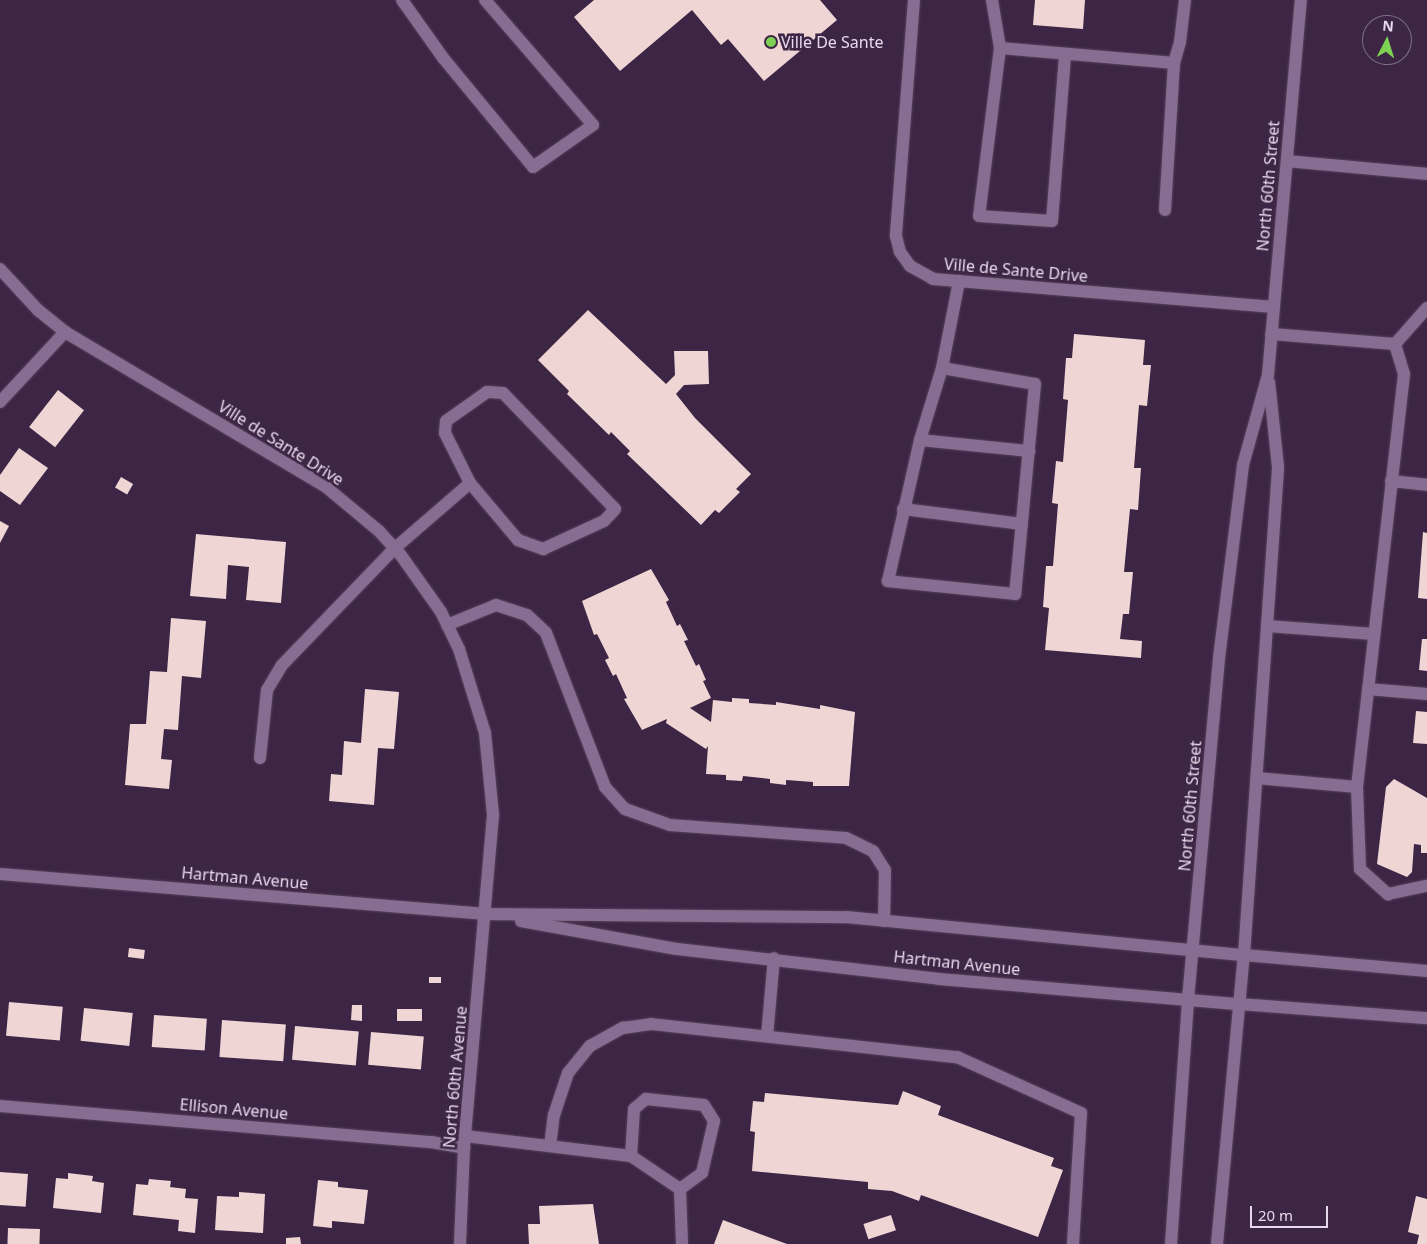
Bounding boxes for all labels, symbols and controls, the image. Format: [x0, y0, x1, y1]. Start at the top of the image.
north arrow [1362, 15, 1412, 65]
text: N [1382, 16, 1395, 36]
place label: Ville De Sante [781, 32, 883, 52]
marker: Ville De Sante [765, 36, 777, 48]
street label: North 60th Street [1253, 120, 1283, 252]
street label: Ville de Sante Drive [943, 254, 1089, 286]
street label: Ville de Sante Drive [215, 397, 347, 489]
street label: North 60th Street [1175, 740, 1205, 872]
street label: Hartman Avenue [181, 863, 309, 893]
street label: Hartman Avenue [893, 947, 1021, 979]
street label: North 60th Avenue [439, 1005, 471, 1149]
street label: Ellison Avenue [179, 1095, 289, 1123]
scale bar [1252, 1196, 1330, 1228]
text: 20 m [1258, 1205, 1293, 1225]

